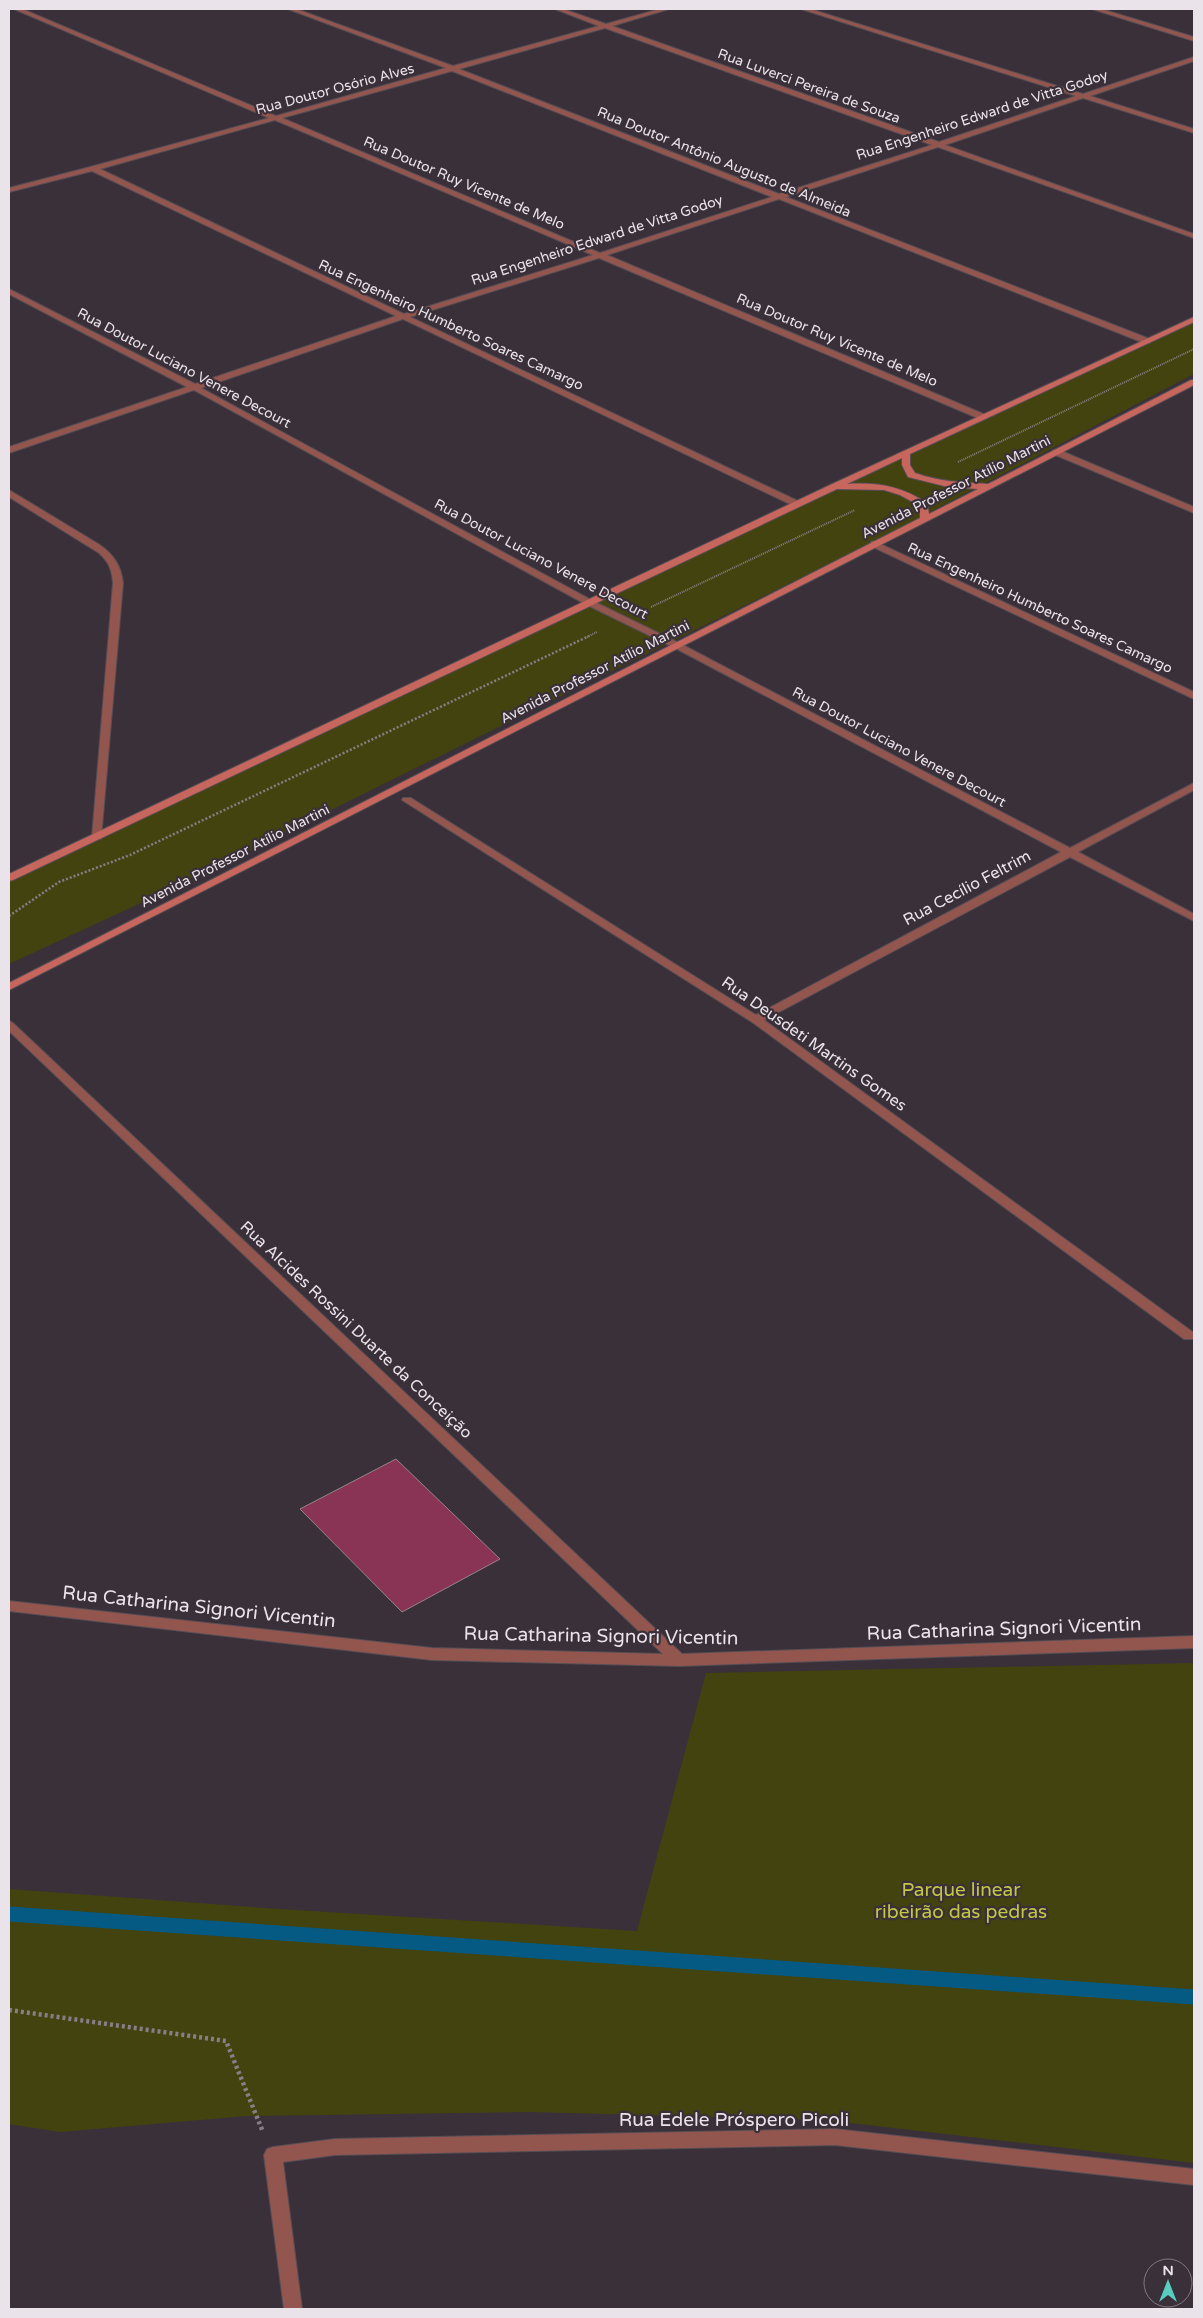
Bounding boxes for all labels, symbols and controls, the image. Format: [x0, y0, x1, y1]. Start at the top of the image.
street label: Rua Luverci Pereira de Souza [715, 45, 903, 127]
street label: Rua Doutor Osório Alves [254, 60, 416, 118]
street label: Rua Engenheiro Edward de Vitta Godoy [854, 66, 1110, 164]
street label: Rua Doutor Antônio Augusto de Almeida [595, 103, 853, 221]
street label: Rua Doutor Ruy Vicente de Melo [361, 133, 567, 233]
street label: Rua Engenheiro Edward de Vitta Godoy [469, 191, 725, 289]
street label: Rua Engenheiro Humberto Soares Camargo [316, 256, 586, 394]
street label: Rua Doutor Ruy Vicente de Melo [734, 290, 940, 390]
street label: Rua Doutor Luciano Venere Decourt [74, 304, 294, 432]
street label: Avenida Professor Atílio Martini [859, 432, 1053, 542]
street label: Rua Doutor Luciano Venere Decourt [431, 495, 651, 623]
street label: Rua Engenheiro Humberto Soares Camargo [905, 539, 1175, 677]
street label: Avenida Professor Atílio Martini [498, 617, 692, 727]
street label: Rua Doutor Luciano Venere Decourt [789, 683, 1009, 811]
street label: Avenida Professor Atílio Martini [138, 801, 332, 911]
street label: Rua Cecílio Feltrim [900, 846, 1034, 930]
street label: Rua Deusdeti Martins Gomes [718, 972, 910, 1116]
street label: Rua Alcides Rossini Duarte da Conceição [236, 1217, 476, 1443]
street label: Rua Catharina Signori Vicentin [61, 1582, 337, 1632]
street label: Rua Catharina Signori Vicentin [866, 1613, 1142, 1645]
street label: Rua Catharina Signori Vicentin [463, 1623, 739, 1649]
park label: Parque linear ribeirão das pedras [875, 1879, 1047, 1923]
street label: Rua Edele Próspero Picoli [619, 2109, 849, 2131]
north arrow [1143, 2258, 1193, 2308]
text: N [1162, 2262, 1174, 2279]

